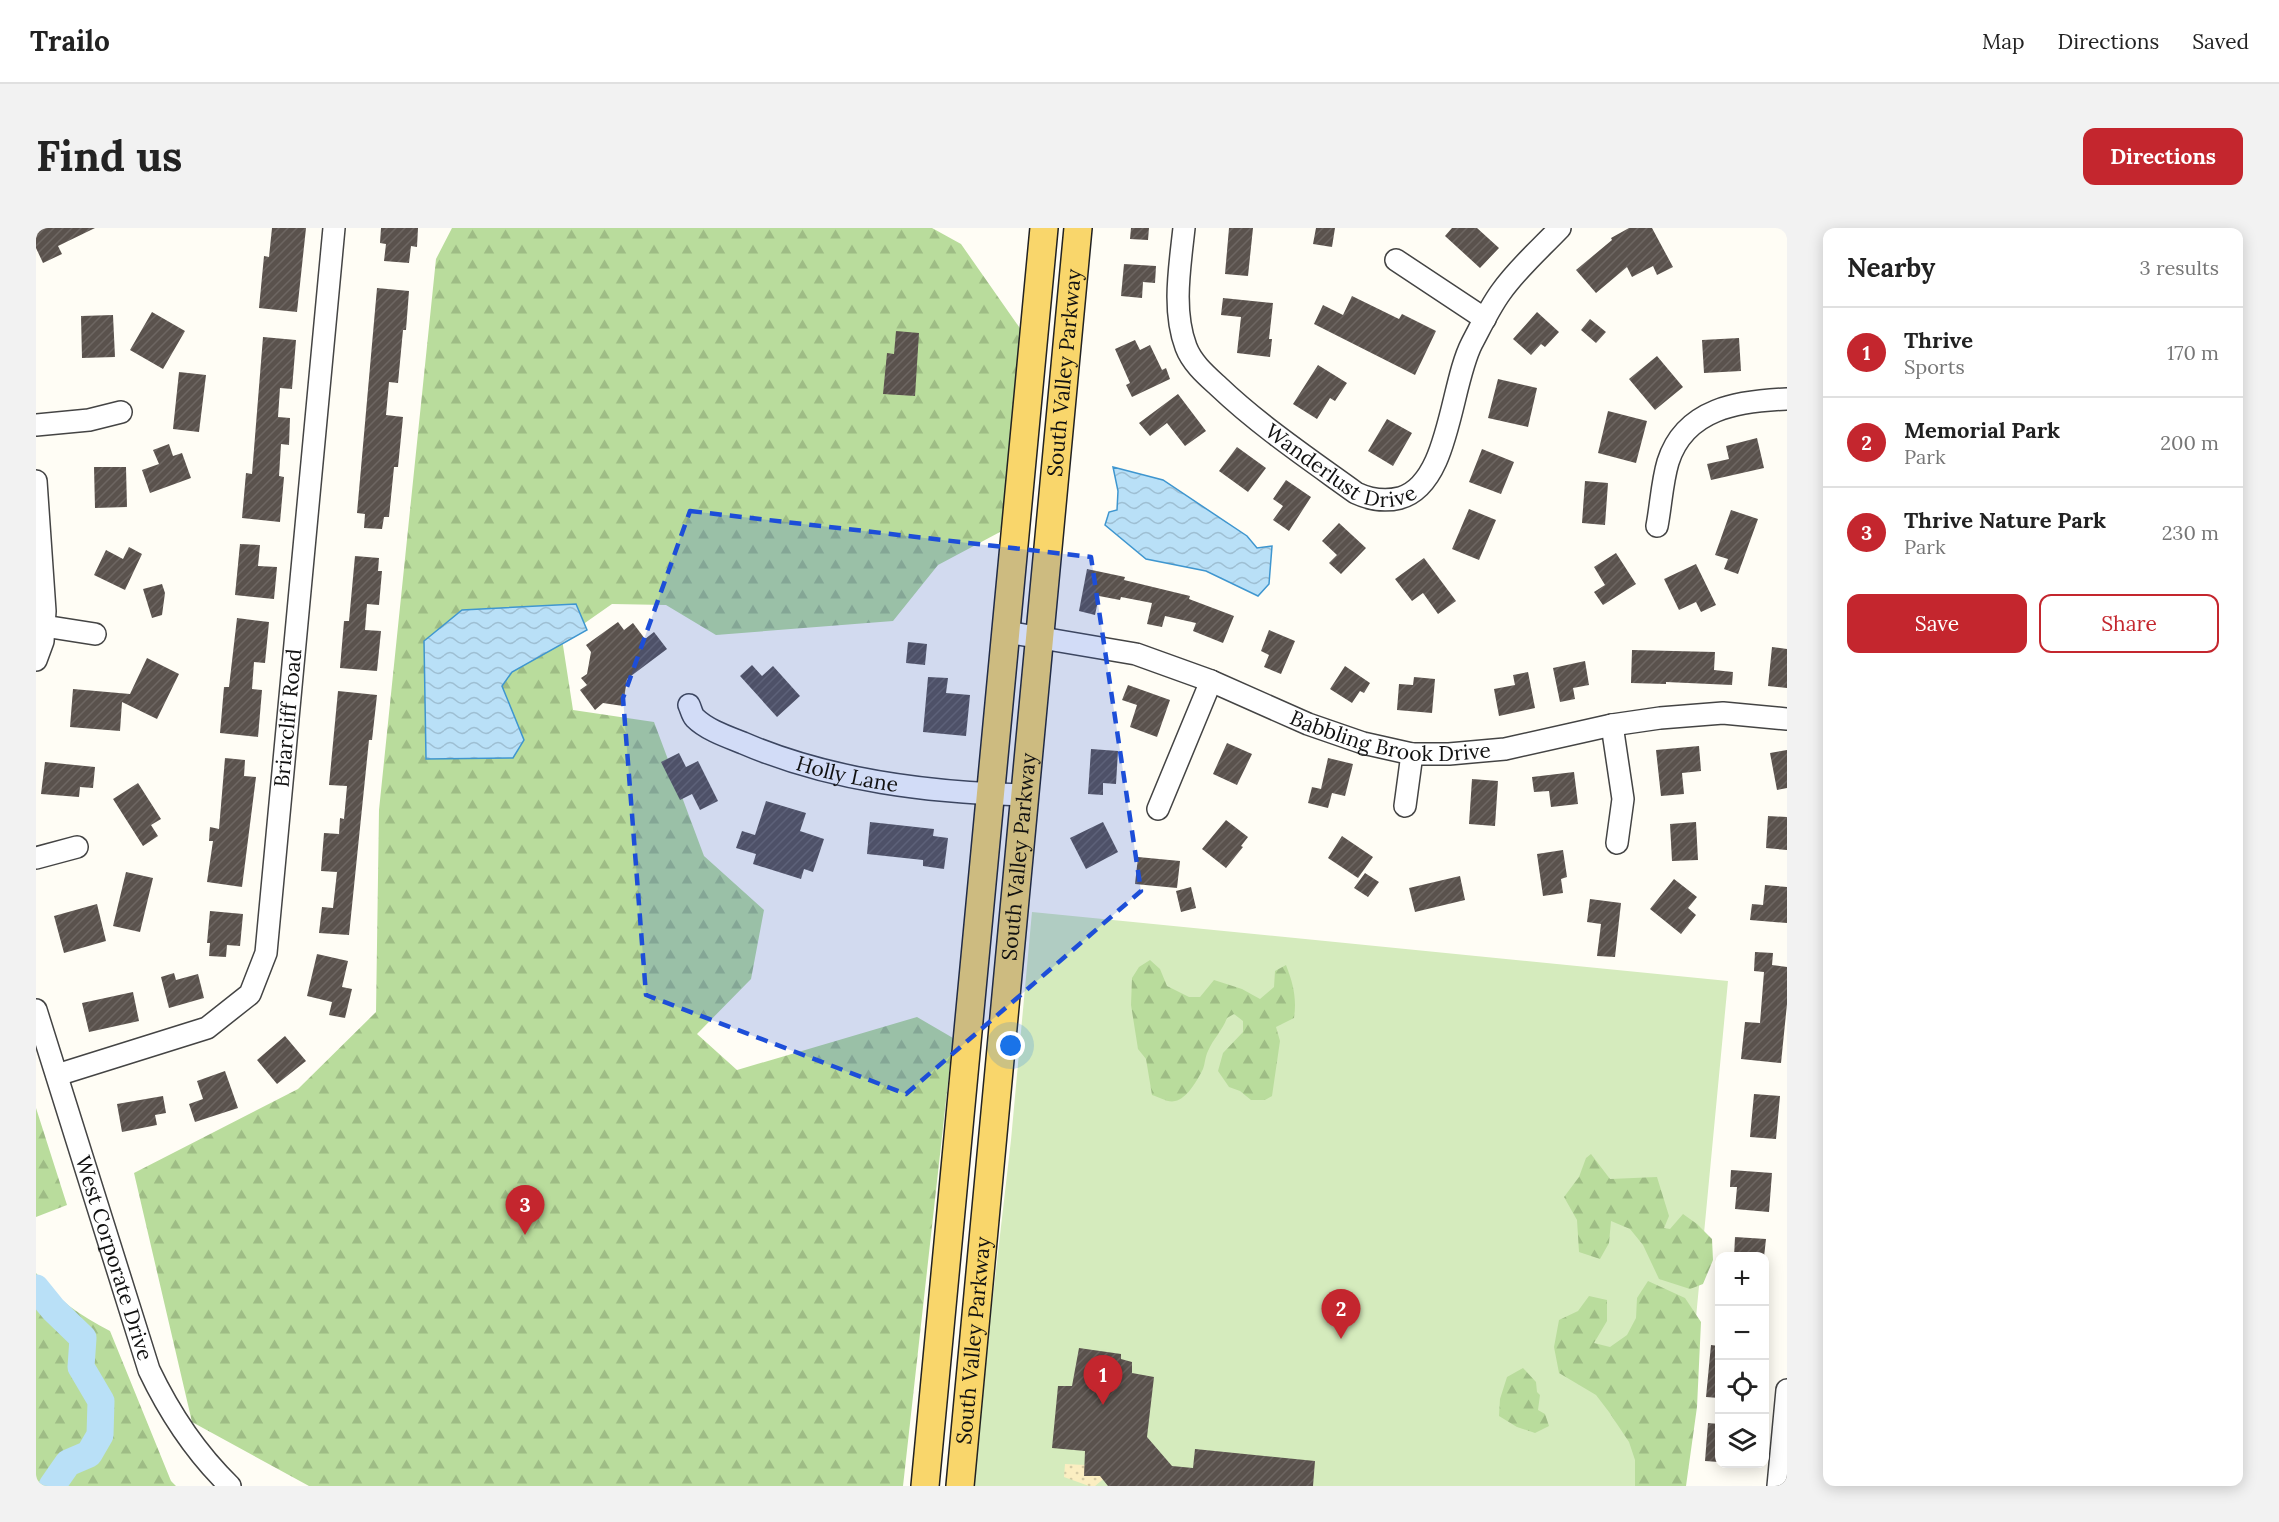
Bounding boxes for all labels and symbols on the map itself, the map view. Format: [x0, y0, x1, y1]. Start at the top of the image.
street label: South Valley Parkway [1041, 268, 1087, 478]
street label: Wanderlust Drive [1260, 417, 1421, 513]
street label: Briarcliff Road [268, 647, 307, 789]
street label: Babbling Brook Drive [1286, 704, 1492, 767]
street label: Holly Lane [793, 749, 900, 798]
street label: South Valley Parkway [995, 752, 1042, 962]
your location [996, 1031, 1025, 1060]
street label: West Corporate Drive [70, 1152, 159, 1364]
pin: 3 [506, 1186, 544, 1235]
street label: South Valley Parkway [950, 1236, 996, 1446]
pin: 2 [1322, 1290, 1360, 1339]
pin: 1 [1084, 1356, 1122, 1405]

